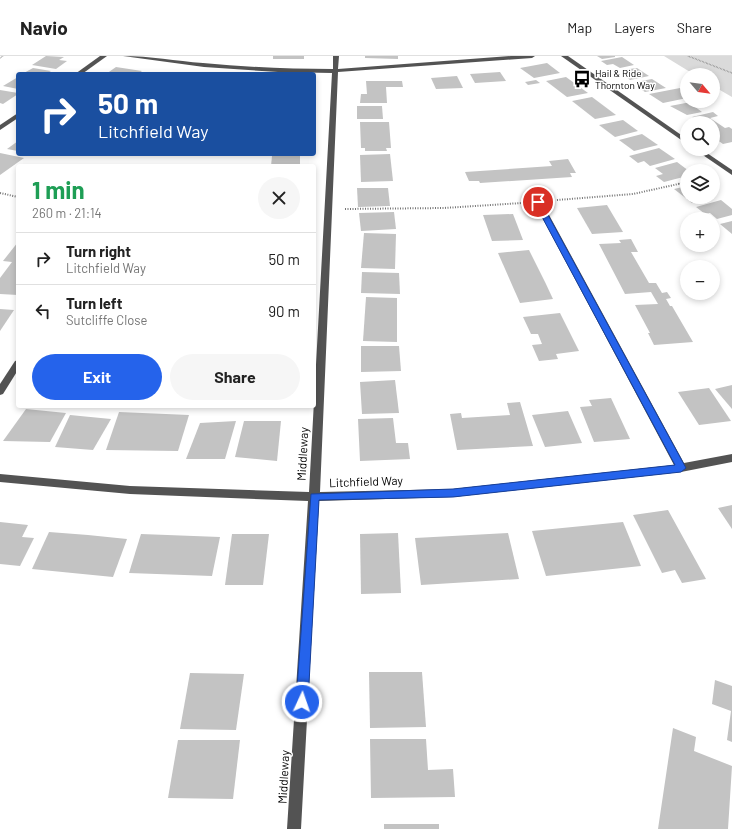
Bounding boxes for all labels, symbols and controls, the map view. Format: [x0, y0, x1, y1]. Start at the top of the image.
text: Navio [20, 16, 68, 39]
text: Map [567, 19, 592, 36]
text: Layers [614, 19, 655, 36]
text: Share [677, 19, 712, 36]
place label: Hail & Ride Thornton Way [595, 67, 655, 91]
north arrow [680, 68, 720, 108]
map controls [680, 68, 720, 300]
bus stop icon: Hail & Ride Thornton Way [572, 69, 592, 89]
text: 50 m [98, 86, 158, 120]
icon: right [32, 88, 84, 140]
button: search [680, 116, 720, 156]
text: Litchfield Way [98, 120, 209, 142]
button: layers [680, 164, 720, 204]
text: 1 min [32, 175, 85, 204]
button: close [258, 177, 300, 219]
pin [521, 185, 555, 219]
icon: arrive [527, 191, 549, 213]
text: 260 m · 21:14 [32, 205, 102, 221]
button: + [680, 212, 720, 252]
text: Turn right [66, 242, 131, 260]
icon: right [32, 248, 54, 270]
text: 50 m [268, 250, 300, 268]
text: Litchfield Way [66, 260, 146, 276]
button: − [680, 260, 720, 300]
text: Turn left [66, 294, 122, 312]
icon: left [32, 300, 54, 322]
text: 90 m [268, 302, 300, 320]
text: Sutcliffe Close [66, 312, 147, 328]
button: Exit [32, 354, 162, 400]
button: Share [170, 354, 300, 400]
street label: Middleway [294, 426, 310, 481]
street label: Litchfield Way [329, 473, 404, 489]
position arrow [281, 681, 323, 723]
street label: Middleway [275, 749, 291, 804]

